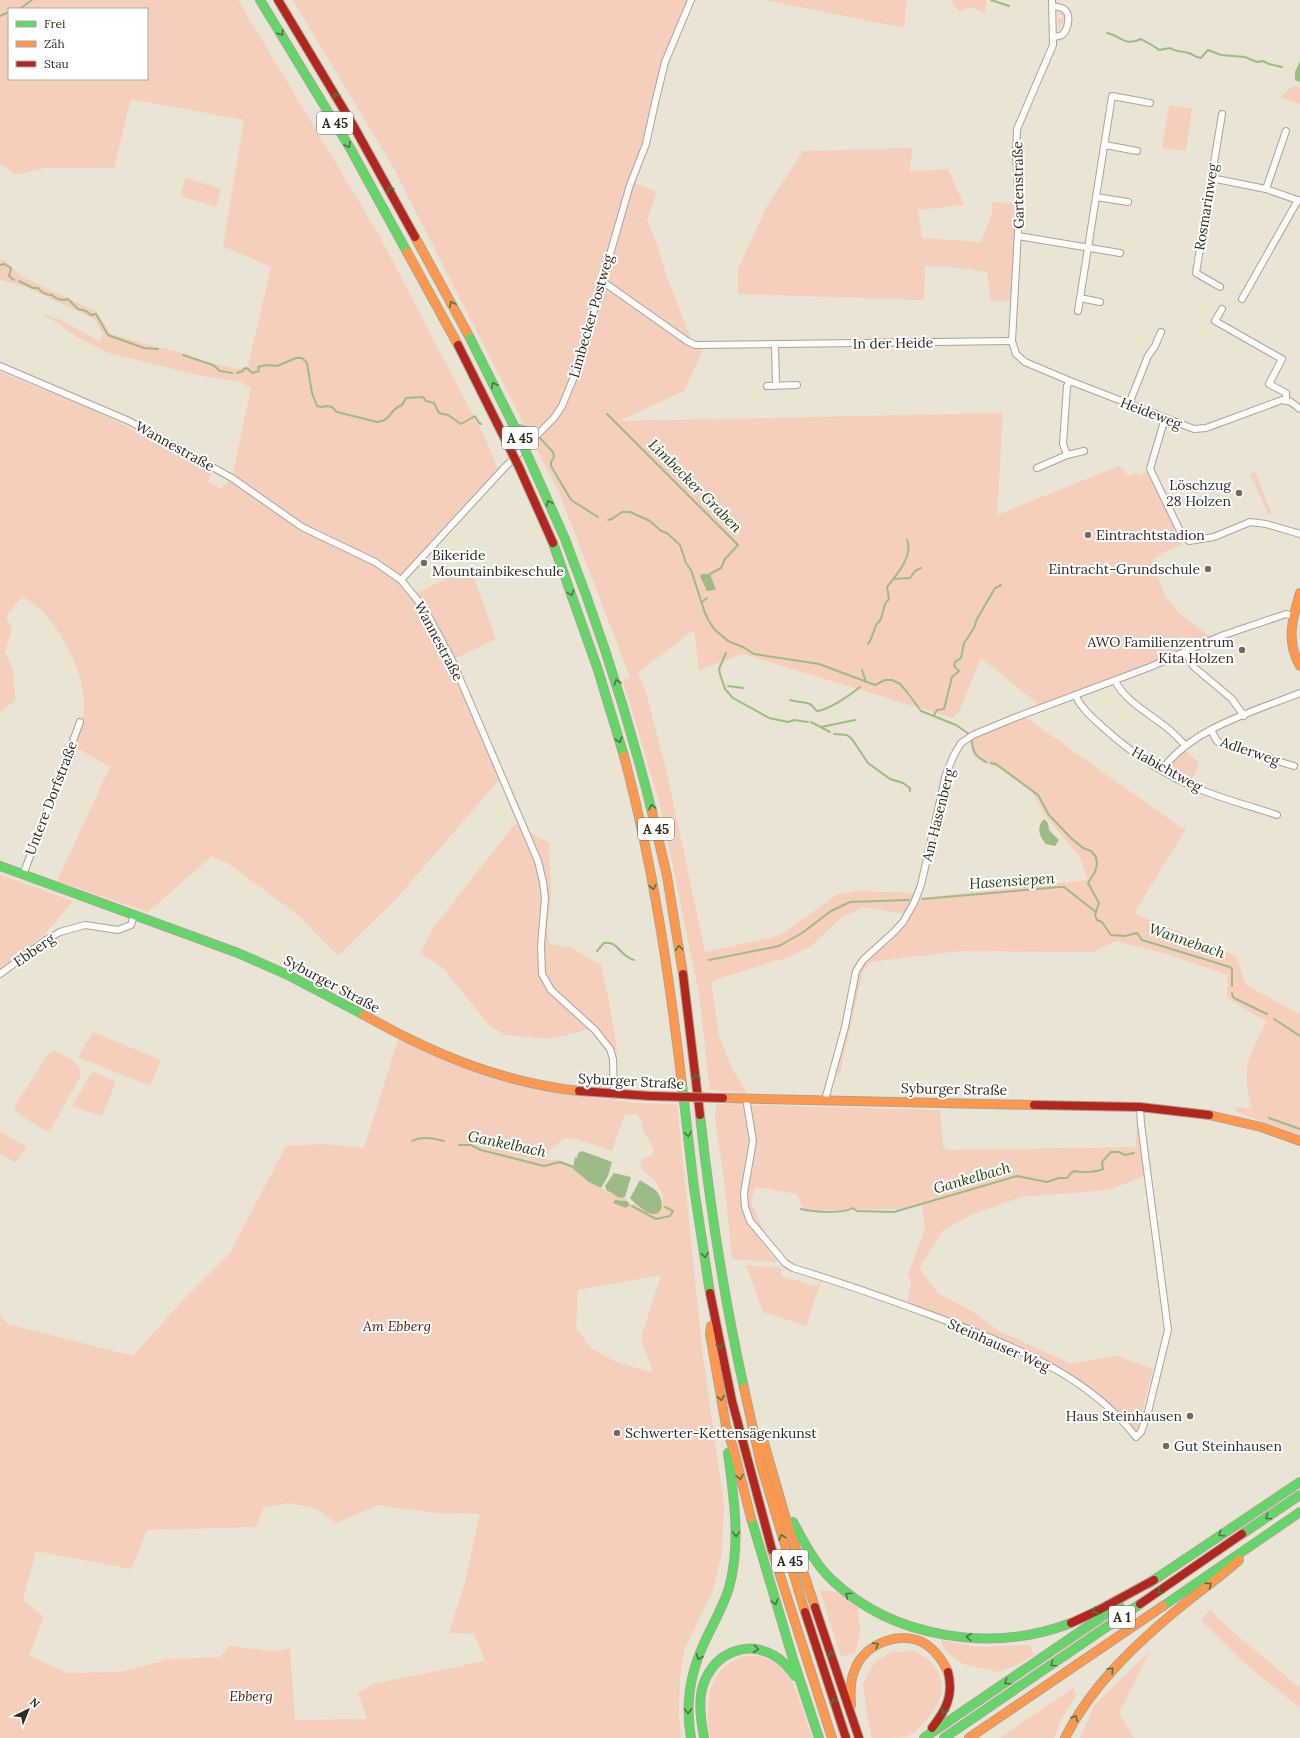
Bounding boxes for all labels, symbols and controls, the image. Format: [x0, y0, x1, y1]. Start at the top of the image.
legend [8, 8, 148, 80]
text: Frei [44, 16, 65, 31]
one-way arrow [276, 29, 284, 36]
text: Zäh [44, 36, 65, 51]
text: Stau [44, 56, 69, 71]
one-way arrow [333, 93, 340, 100]
road number: A 45 [317, 112, 353, 134]
one-way arrow [343, 141, 350, 148]
street label: Gartenstraße [1008, 141, 1028, 229]
street label: Rosmarinweg [1190, 162, 1222, 252]
one-way arrow [387, 186, 395, 194]
street label: Limbecker Postweg [565, 252, 617, 380]
one-way arrow [449, 301, 456, 308]
street label: In der Heide [853, 333, 934, 353]
one-way arrow [491, 382, 499, 390]
street label: Heideweg [1118, 393, 1185, 433]
street label: Wannestraße [132, 417, 218, 475]
road number: A 45 [502, 427, 538, 449]
water label: Limbecker Graben [645, 435, 747, 537]
place label: Löschzug 28 Holzen [1166, 476, 1231, 510]
marker: Löschzug 28 Holzen [1234, 488, 1244, 498]
one-way arrow [546, 499, 554, 506]
place label: Eintrachtstadion [1096, 526, 1205, 544]
marker: Eintrachtstadion [1083, 530, 1093, 540]
place label: Bikeride Mountainbikeschule [432, 546, 564, 580]
marker: Bikeride Mountainbikeschule [419, 558, 429, 568]
place label: Eintracht-Grundschule [1048, 560, 1200, 578]
marker: Eintracht-Grundschule [1203, 564, 1213, 574]
one-way arrow [566, 590, 574, 597]
street label: Wannestraße [411, 598, 468, 684]
place label: AWO Familienzentrum Kita Holzen [1086, 633, 1235, 667]
marker: AWO Familienzentrum Kita Holzen [1237, 645, 1247, 655]
one-way arrow [613, 679, 622, 686]
street label: Adlerweg [1217, 732, 1282, 770]
one-way arrow [614, 736, 623, 743]
street label: Untere Dorfstraße [21, 738, 81, 858]
street label: Habichtweg [1129, 742, 1206, 796]
street label: Am Hasenberg [918, 766, 958, 864]
one-way arrow [648, 804, 656, 810]
road number: A 45 [638, 818, 674, 840]
water label: Hasensiepen [969, 868, 1056, 893]
one-way arrow [649, 884, 657, 890]
water label: Wannebach [1147, 919, 1228, 963]
street label: Ebberg [10, 929, 58, 971]
one-way arrow [675, 945, 684, 951]
street label: Syburger Straße [281, 951, 384, 1017]
street label: Syburger Straße [577, 1069, 685, 1093]
one-way arrow [692, 1074, 701, 1080]
street label: Syburger Straße [901, 1079, 1008, 1099]
water label: Gankelbach [466, 1126, 548, 1161]
one-way arrow [684, 1131, 693, 1137]
water label: Gankelbach [931, 1157, 1013, 1198]
one-way arrow [700, 1252, 709, 1258]
street label: Steinhauser Weg [945, 1314, 1053, 1376]
park label: Am Ebberg [362, 1317, 431, 1335]
one-way arrow [715, 1343, 724, 1349]
one-way arrow [716, 1394, 725, 1401]
place label: Haus Steinhausen [1066, 1407, 1182, 1425]
marker: Haus Steinhausen [1185, 1411, 1195, 1421]
place label: Schwerter-Kettensägenkunst [625, 1424, 817, 1442]
marker: Schwerter-Kettensägenkunst [612, 1428, 622, 1438]
place label: Gut Steinhausen [1174, 1437, 1282, 1455]
marker: Gut Steinhausen [1161, 1441, 1171, 1451]
one-way arrow [736, 1474, 744, 1480]
one-way arrow [1265, 1512, 1272, 1520]
one-way arrow [1218, 1530, 1225, 1537]
one-way arrow [732, 1531, 740, 1537]
one-way arrow [778, 1534, 787, 1541]
road number: A 45 [772, 1550, 808, 1572]
one-way arrow [1205, 1583, 1212, 1590]
one-way arrow [1158, 1586, 1165, 1593]
one-way arrow [846, 1592, 853, 1599]
one-way arrow [771, 1598, 779, 1605]
one-way arrow [1091, 1606, 1099, 1614]
road number: A 1 [1109, 1606, 1135, 1628]
one-way arrow [966, 1633, 972, 1642]
one-way arrow [872, 1643, 879, 1650]
one-way arrow [752, 1644, 759, 1653]
one-way arrow [827, 1650, 836, 1657]
one-way arrow [695, 1654, 703, 1661]
one-way arrow [1050, 1659, 1057, 1667]
one-way arrow [1107, 1667, 1114, 1675]
one-way arrow [1004, 1677, 1011, 1685]
park label: Ebberg [229, 1687, 273, 1705]
north arrow [8, 1690, 48, 1730]
text: N [27, 1695, 43, 1711]
one-way arrow [830, 1698, 839, 1705]
one-way arrow [941, 1707, 949, 1715]
one-way arrow [684, 1708, 692, 1714]
one-way arrow [1070, 1715, 1077, 1723]

